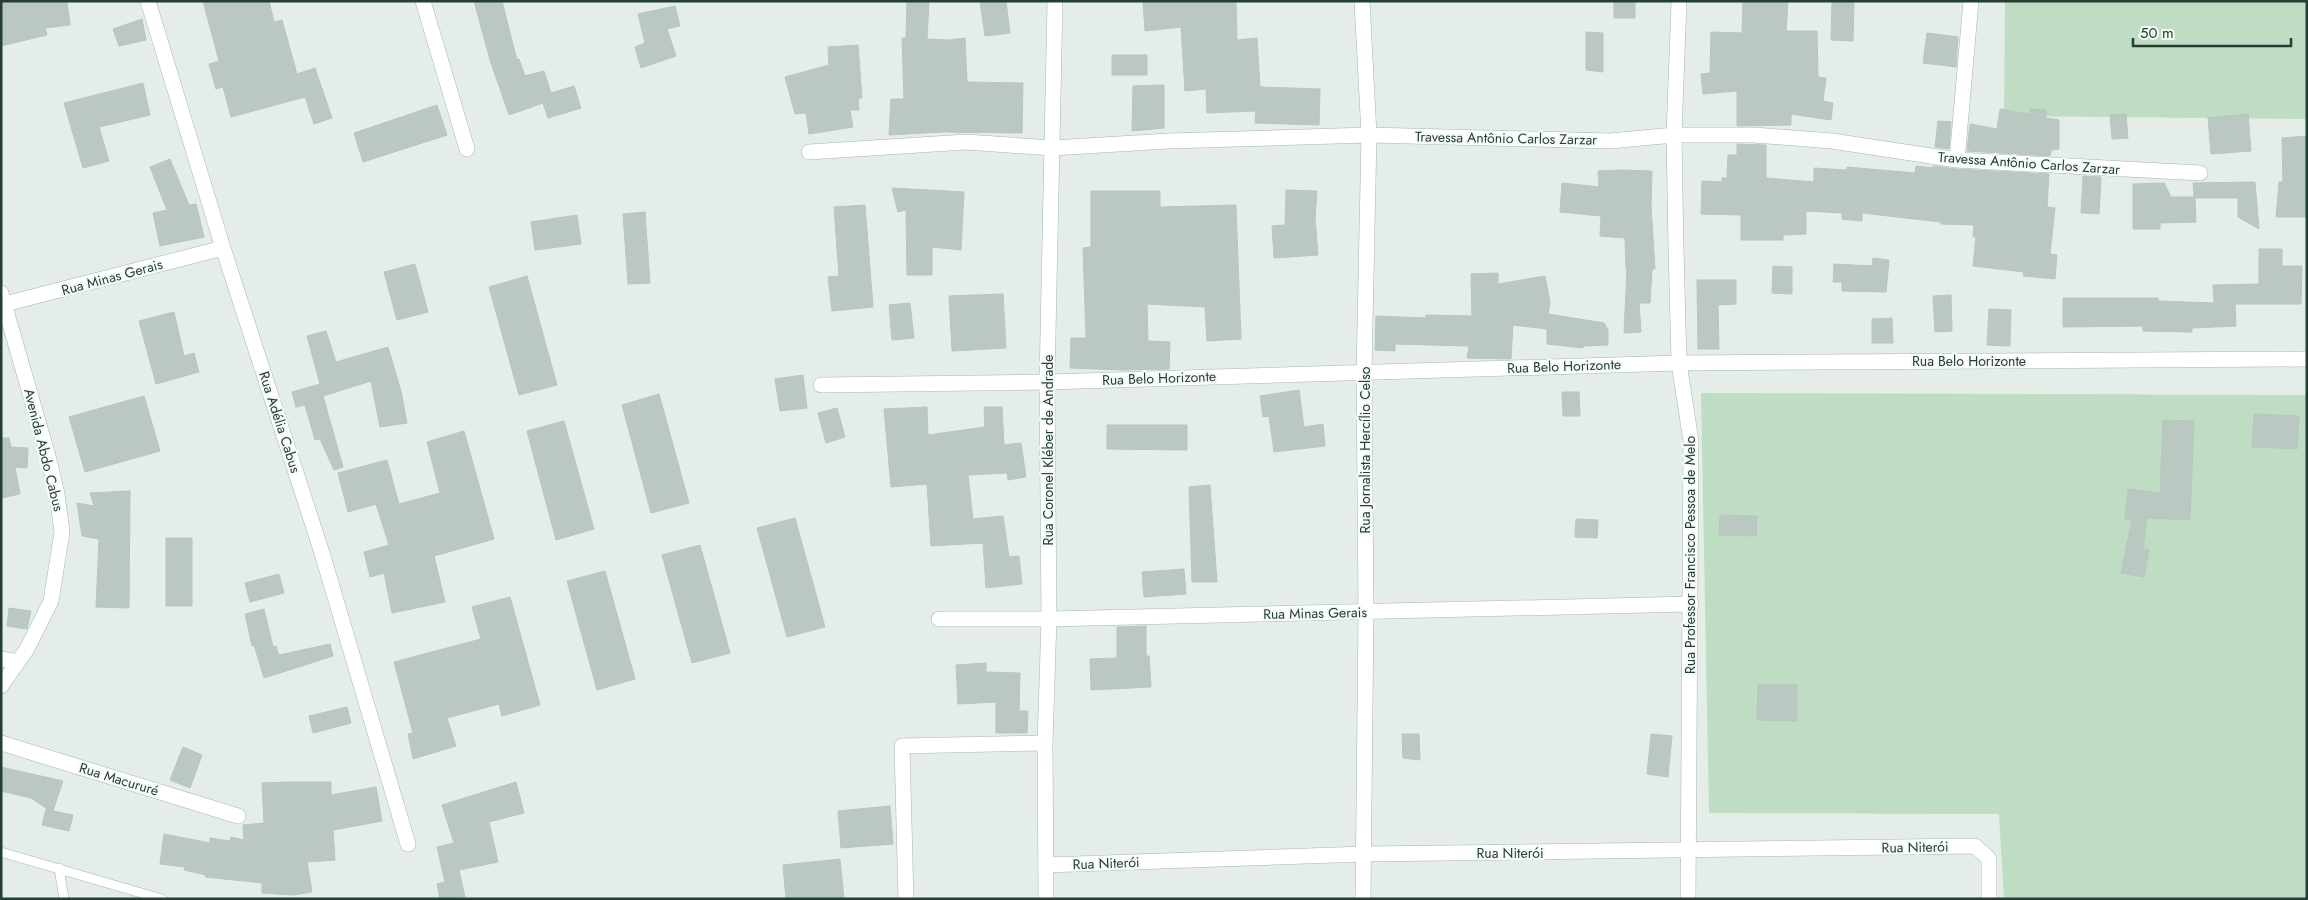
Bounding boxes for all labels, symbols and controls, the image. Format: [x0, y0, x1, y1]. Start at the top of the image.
scale bar [2133, 15, 2290, 47]
text: 50 m [2140, 22, 2174, 44]
street label: Travessa Antônio Carlos Zarzar [1415, 126, 1597, 150]
street label: Travessa Antônio Carlos Zarzar [1937, 147, 2121, 179]
street label: Rua Minas Gerais [59, 254, 165, 300]
street label: Rua Belo Horizonte [1912, 351, 2026, 371]
street label: Rua Belo Horizonte [1507, 354, 1621, 378]
street label: Rua Coronel Kléber de Andrade [1038, 355, 1058, 545]
street label: Rua Belo Horizonte [1102, 366, 1216, 390]
street label: Rua Jornalista Hercílio Celso [1355, 366, 1375, 533]
street label: Rua Adélia Cabus [254, 369, 306, 476]
street label: Avenida Abdo Cabus [19, 386, 69, 514]
street label: Rua Professor Francisco Pessoa de Melo [1680, 436, 1700, 674]
street label: Rua Minas Gerais [1263, 602, 1367, 624]
street label: Rua Macururé [77, 757, 161, 801]
street label: Rua Niterói [1881, 836, 1949, 858]
street label: Rua Niterói [1476, 843, 1544, 863]
street label: Rua Niterói [1072, 852, 1140, 874]

